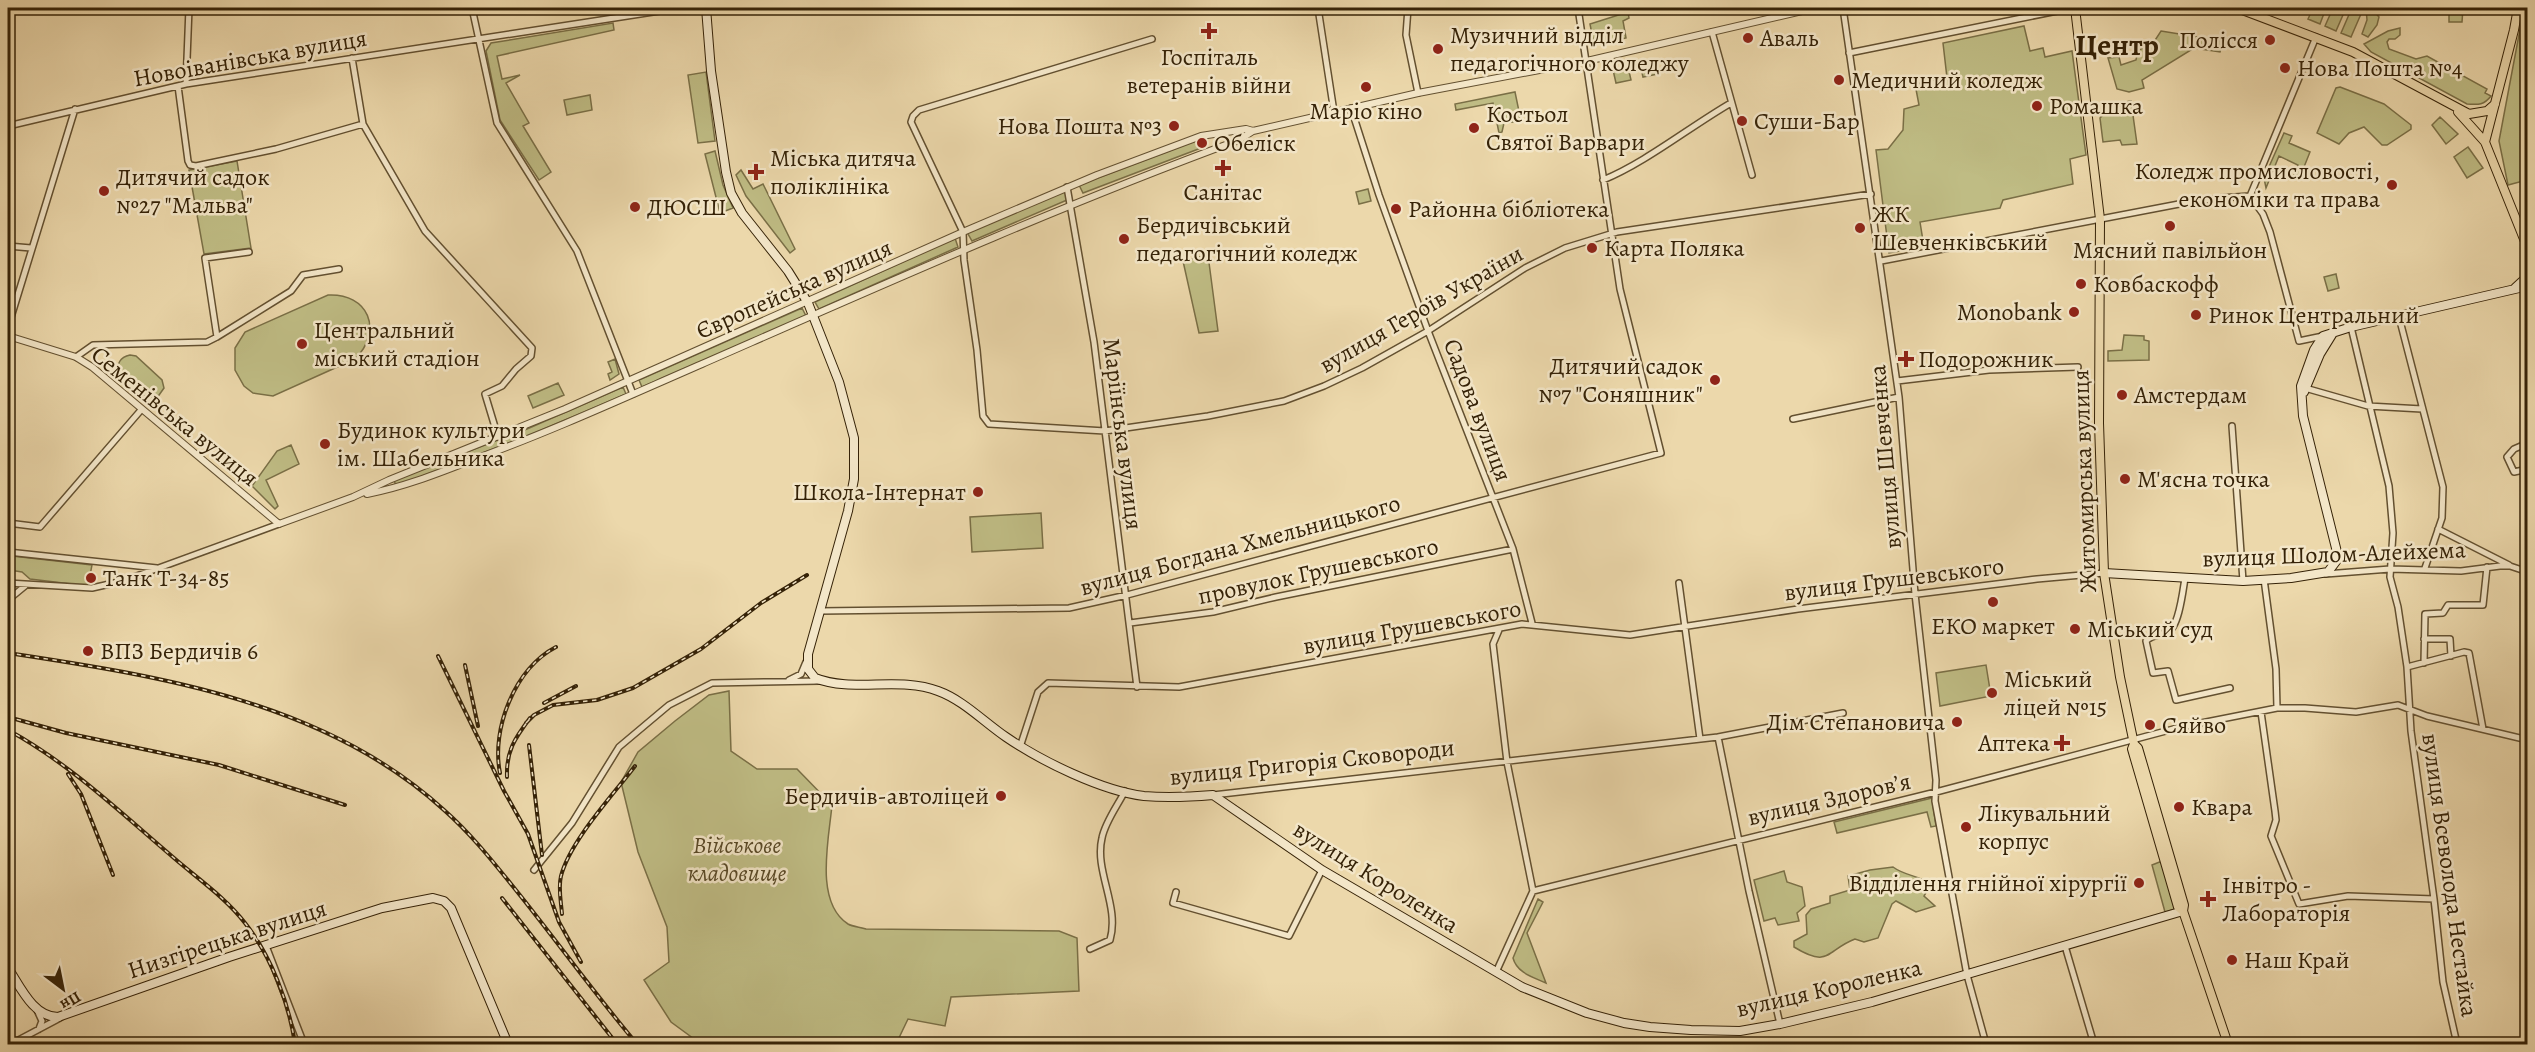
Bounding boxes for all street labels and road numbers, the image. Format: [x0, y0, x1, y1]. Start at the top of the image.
street label: Новоіванівська вулиця [131, 22, 369, 94]
street label: Європейська вулиця [691, 231, 897, 347]
street label: вулиця Героїв України [1313, 237, 1529, 381]
street label: Садова вулиця [1436, 334, 1520, 486]
street label: Маріїнська вулиця [1095, 336, 1151, 532]
street label: Семенівська вулиця [85, 339, 265, 493]
street label: вулиця Шевченка [1861, 364, 1909, 550]
street label: Житомирська вулиця [2064, 369, 2104, 593]
street label: вулиця Богдана Хмельницького [1076, 487, 1404, 603]
street label: провулок Грушевського [1195, 530, 1441, 612]
street label: вулиця Шолом-Алейхема [2202, 533, 2466, 575]
street label: вулиця Грушевського [1782, 550, 2006, 608]
street label: вулиця Грушевського [1300, 592, 1524, 662]
street label: вулиця Григорія Сковороди [1168, 731, 1456, 793]
street label: вулиця Всеволода Нестайка [2414, 731, 2486, 1019]
street label: вулиця Здоровʼя [1744, 765, 1914, 833]
street label: вулиця Короленка [1287, 813, 1465, 941]
street label: Низгірецька вулиця [123, 892, 331, 986]
street label: вулиця Короленка [1733, 951, 1925, 1025]

